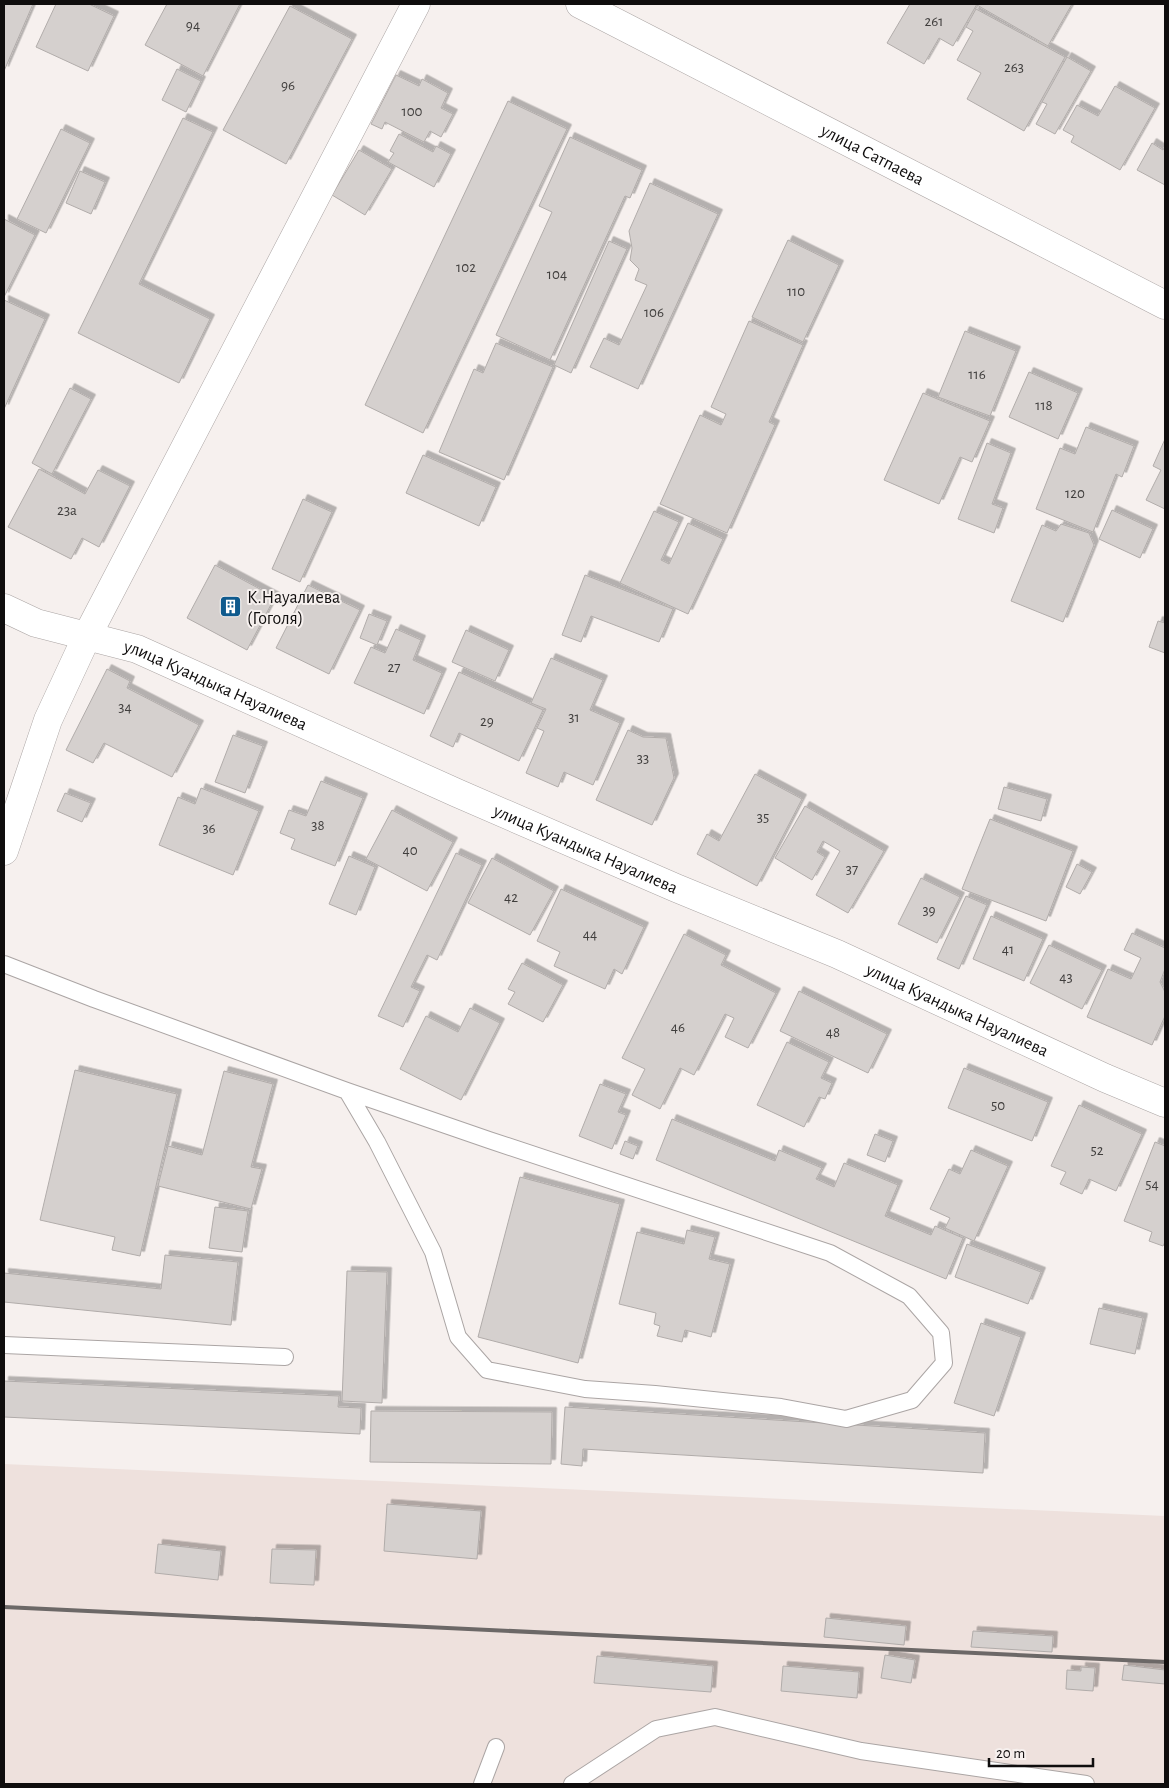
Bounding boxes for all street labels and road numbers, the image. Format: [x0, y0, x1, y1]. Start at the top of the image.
street label: улица Сатпаева [817, 121, 926, 189]
street label: улица Куандыка Науалиева [121, 638, 310, 734]
street label: улица Куандыка Науалиева [490, 802, 680, 898]
street label: улица Куандыка Науалиева [862, 960, 1051, 1061]

